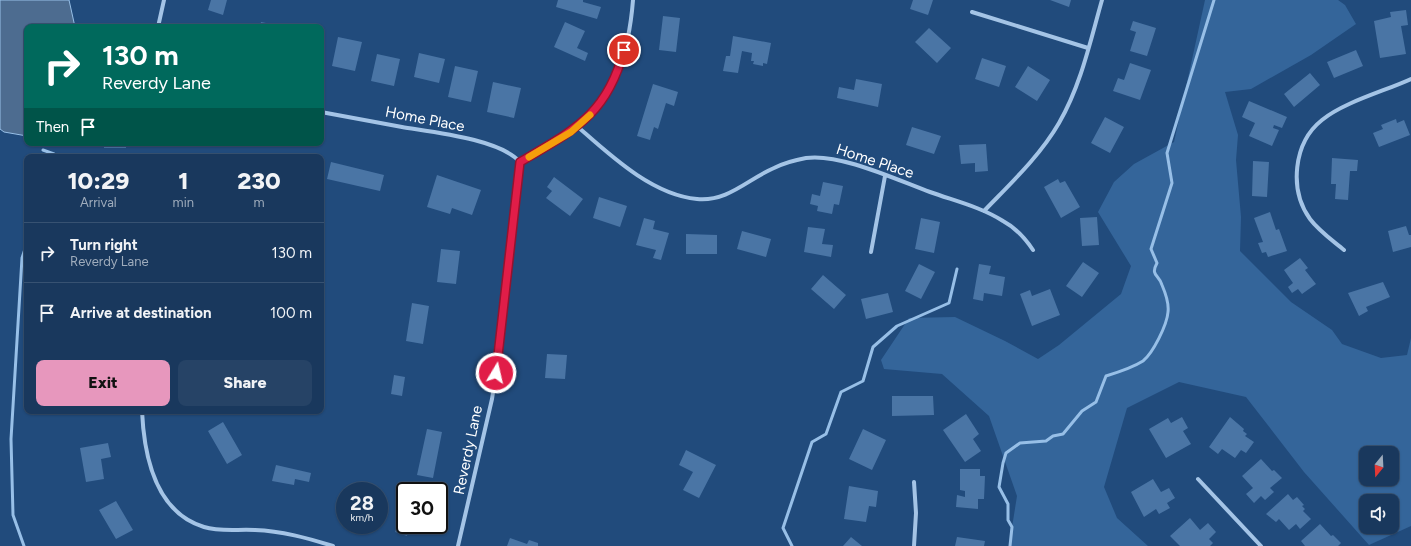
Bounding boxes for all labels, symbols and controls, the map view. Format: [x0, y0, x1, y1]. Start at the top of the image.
pin [607, 33, 641, 67]
text: 130 m [102, 38, 179, 72]
icon: arrive [613, 39, 635, 61]
icon: right [36, 40, 88, 92]
text: Reverdy Lane [102, 72, 211, 94]
street label: Home Place [384, 102, 466, 136]
icon: arrive [77, 116, 99, 138]
text: Then [36, 118, 69, 136]
street label: Home Place [834, 140, 916, 182]
text: 10:29 [67, 166, 129, 195]
text: 1 [178, 166, 188, 195]
text: 230 [237, 166, 281, 195]
text: Arrival [80, 195, 117, 210]
text: min [173, 195, 194, 210]
text: m [253, 195, 265, 210]
text: Turn right [70, 236, 138, 254]
icon: right [36, 242, 58, 264]
text: 130 m [272, 244, 312, 262]
text: Reverdy Lane [70, 254, 149, 269]
icon: arrive [36, 302, 58, 324]
text: Arrive at destination [70, 304, 211, 322]
text: 100 m [270, 304, 312, 322]
position arrow [475, 352, 517, 394]
button: Exit [36, 360, 170, 406]
button: Share [178, 360, 312, 406]
street label: Reverdy Lane [450, 404, 486, 496]
north arrow [1359, 446, 1399, 486]
map controls [1359, 446, 1399, 534]
speed limit sign: 30 [396, 482, 448, 534]
text: 28 [350, 491, 374, 515]
button: sound [1359, 494, 1399, 534]
text: km/h [351, 511, 373, 524]

